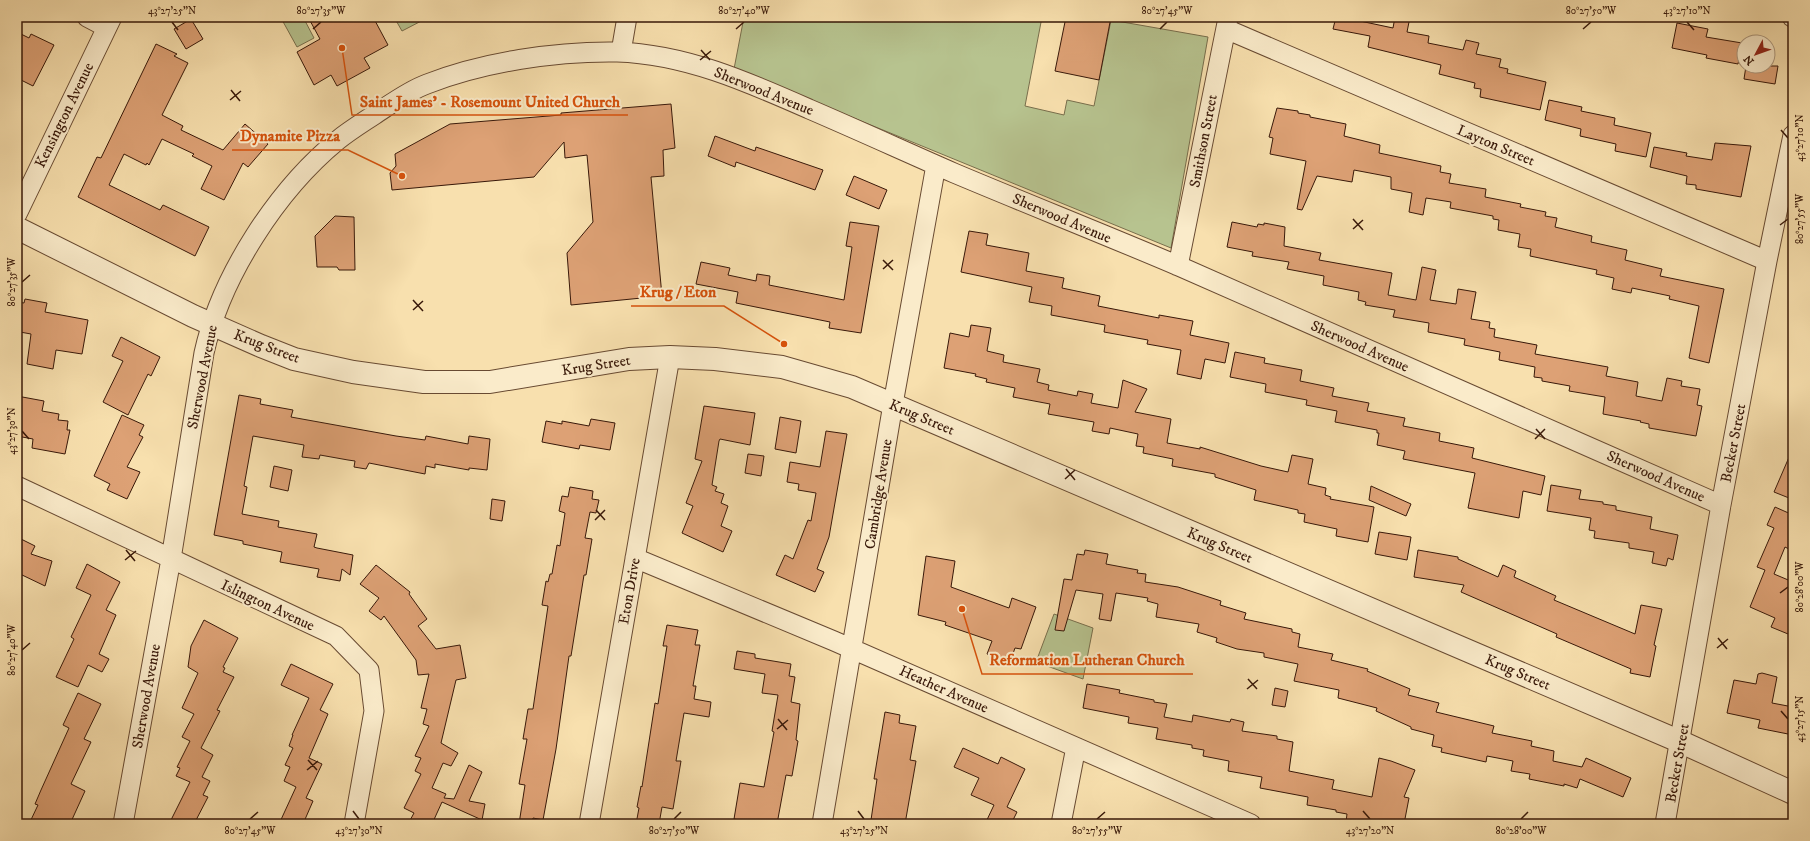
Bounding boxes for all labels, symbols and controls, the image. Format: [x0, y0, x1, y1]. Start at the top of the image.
text: 43°27'25"N [148, 5, 196, 17]
text: 80°27'35"W [297, 5, 346, 17]
text: 80°27'40"W [718, 5, 771, 17]
text: 80°27'45"W [1142, 5, 1193, 17]
text: 80°27'50"W [1566, 5, 1617, 17]
text: 43°27'10"N [1663, 5, 1711, 17]
north arrow [1736, 34, 1776, 74]
text: N [1741, 52, 1757, 68]
street label: Kensington Avenue [31, 59, 98, 171]
street label: Sherwood Avenue [711, 63, 816, 120]
callout: Saint James' - Rosemount United Church [352, 87, 628, 115]
text: Saint James' - Rosemount United Church [360, 92, 621, 112]
street label: Smithson Street [1185, 93, 1222, 189]
text: 43°27'10"N [1794, 114, 1806, 162]
street label: Layton Street [1454, 121, 1538, 170]
callout: Dynamite Pizza [232, 122, 348, 150]
text: Dynamite Pizza [240, 126, 341, 146]
street label: Sherwood Avenue [1009, 189, 1114, 248]
text: 80°27'55"W [1794, 193, 1806, 244]
text: 80°27'35"W [6, 257, 18, 306]
callout: Krug / Eton [631, 278, 724, 306]
text: Krug / Eton [640, 282, 717, 302]
street label: Sherwood Avenue [1308, 316, 1412, 377]
street label: Sherwood Avenue [183, 323, 222, 431]
street label: Krug Street [231, 325, 303, 368]
street label: Krug Street [560, 351, 632, 380]
street label: Krug Street [886, 395, 958, 440]
street label: Becker Street [1717, 402, 1750, 484]
text: 43°27'30"N [6, 407, 18, 455]
street label: Cambridge Avenue [860, 438, 897, 551]
street label: Sherwood Avenue [1604, 446, 1708, 507]
street label: Krug Street [1184, 523, 1256, 568]
street label: Eton Drive [614, 556, 645, 626]
text: 80°28'00"W [1794, 561, 1806, 612]
street label: Islington Avenue [218, 575, 318, 635]
text: 80°27'40"W [6, 623, 18, 676]
street label: Sherwood Avenue [128, 642, 165, 750]
callout: Reformation Lutheran Church [982, 646, 1193, 674]
text: Reformation Lutheran Church [989, 650, 1185, 670]
street label: Krug Street [1482, 650, 1554, 695]
street label: Heather Avenue [896, 661, 991, 718]
text: 43°27'15"N [1794, 696, 1806, 742]
street label: Becker Street [1661, 722, 1694, 804]
text: 80°27'45"W [225, 825, 276, 837]
text: 43°27'30"N [335, 825, 383, 837]
text: 80°27'50"W [649, 825, 700, 837]
text: 43°27'25"N [840, 825, 888, 837]
text: 80°27'55"W [1072, 825, 1123, 837]
text: 43°27'20"N [1346, 825, 1394, 837]
text: 80°28'00"W [1496, 825, 1547, 837]

